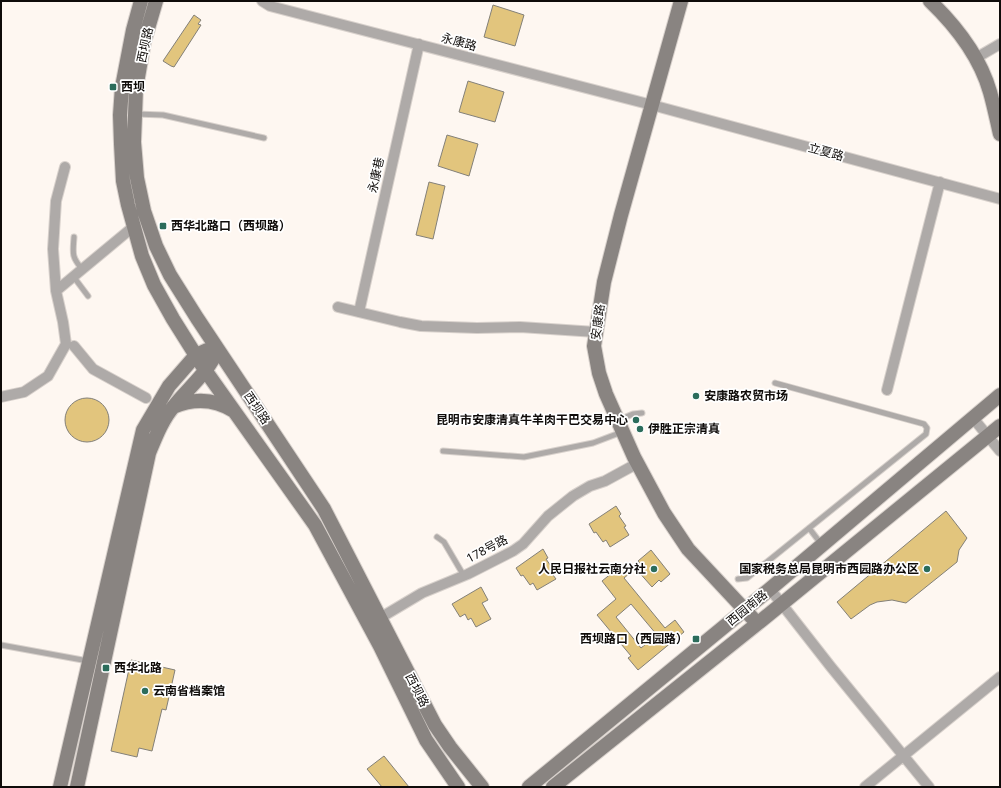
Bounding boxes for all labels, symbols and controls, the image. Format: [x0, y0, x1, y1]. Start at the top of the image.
street label: 西坝路 [132, 26, 157, 64]
street label: 永康路 [440, 29, 479, 54]
place label: 西坝 [121, 78, 145, 95]
marker: 西坝 [108, 82, 118, 92]
street label: 立夏路 [807, 139, 846, 164]
street label: 永康巷 [363, 156, 388, 194]
place label: 西华北路口（西坝路） [171, 217, 291, 234]
marker: 西华北路口（西坝路） [158, 221, 168, 231]
street label: 安康路 [587, 303, 608, 341]
place label: 安康路农贸市场 [704, 387, 788, 404]
street label: 西坝路 [240, 388, 275, 427]
marker: 安康路农贸市场 [691, 391, 701, 401]
place label: 昆明市安康清真牛羊肉干巴交易中心 [436, 411, 628, 428]
marker: 昆明市安康清真牛羊肉干巴交易中心 [631, 415, 641, 425]
place label: 伊胜正宗清真 [648, 420, 720, 437]
marker: 伊胜正宗清真 [635, 424, 645, 434]
street label: 178号路 [463, 531, 510, 567]
place label: 人民日报社云南分社 [538, 560, 646, 577]
place label: 国家税务总局昆明市西园路办公区 [739, 560, 919, 577]
marker: 人民日报社云南分社 [649, 564, 659, 574]
marker: 国家税务总局昆明市西园路办公区 [922, 564, 932, 574]
street label: 西园南路 [723, 586, 771, 629]
place label: 西坝路口（西园路） [580, 630, 688, 647]
marker: 西坝路口（西园路） [691, 634, 701, 644]
place label: 西华北路 [114, 659, 162, 676]
marker: 西华北路 [101, 663, 111, 673]
street label: 西坝路 [402, 670, 433, 710]
place label: 云南省档案馆 [153, 682, 225, 699]
marker: 云南省档案馆 [140, 686, 150, 696]

